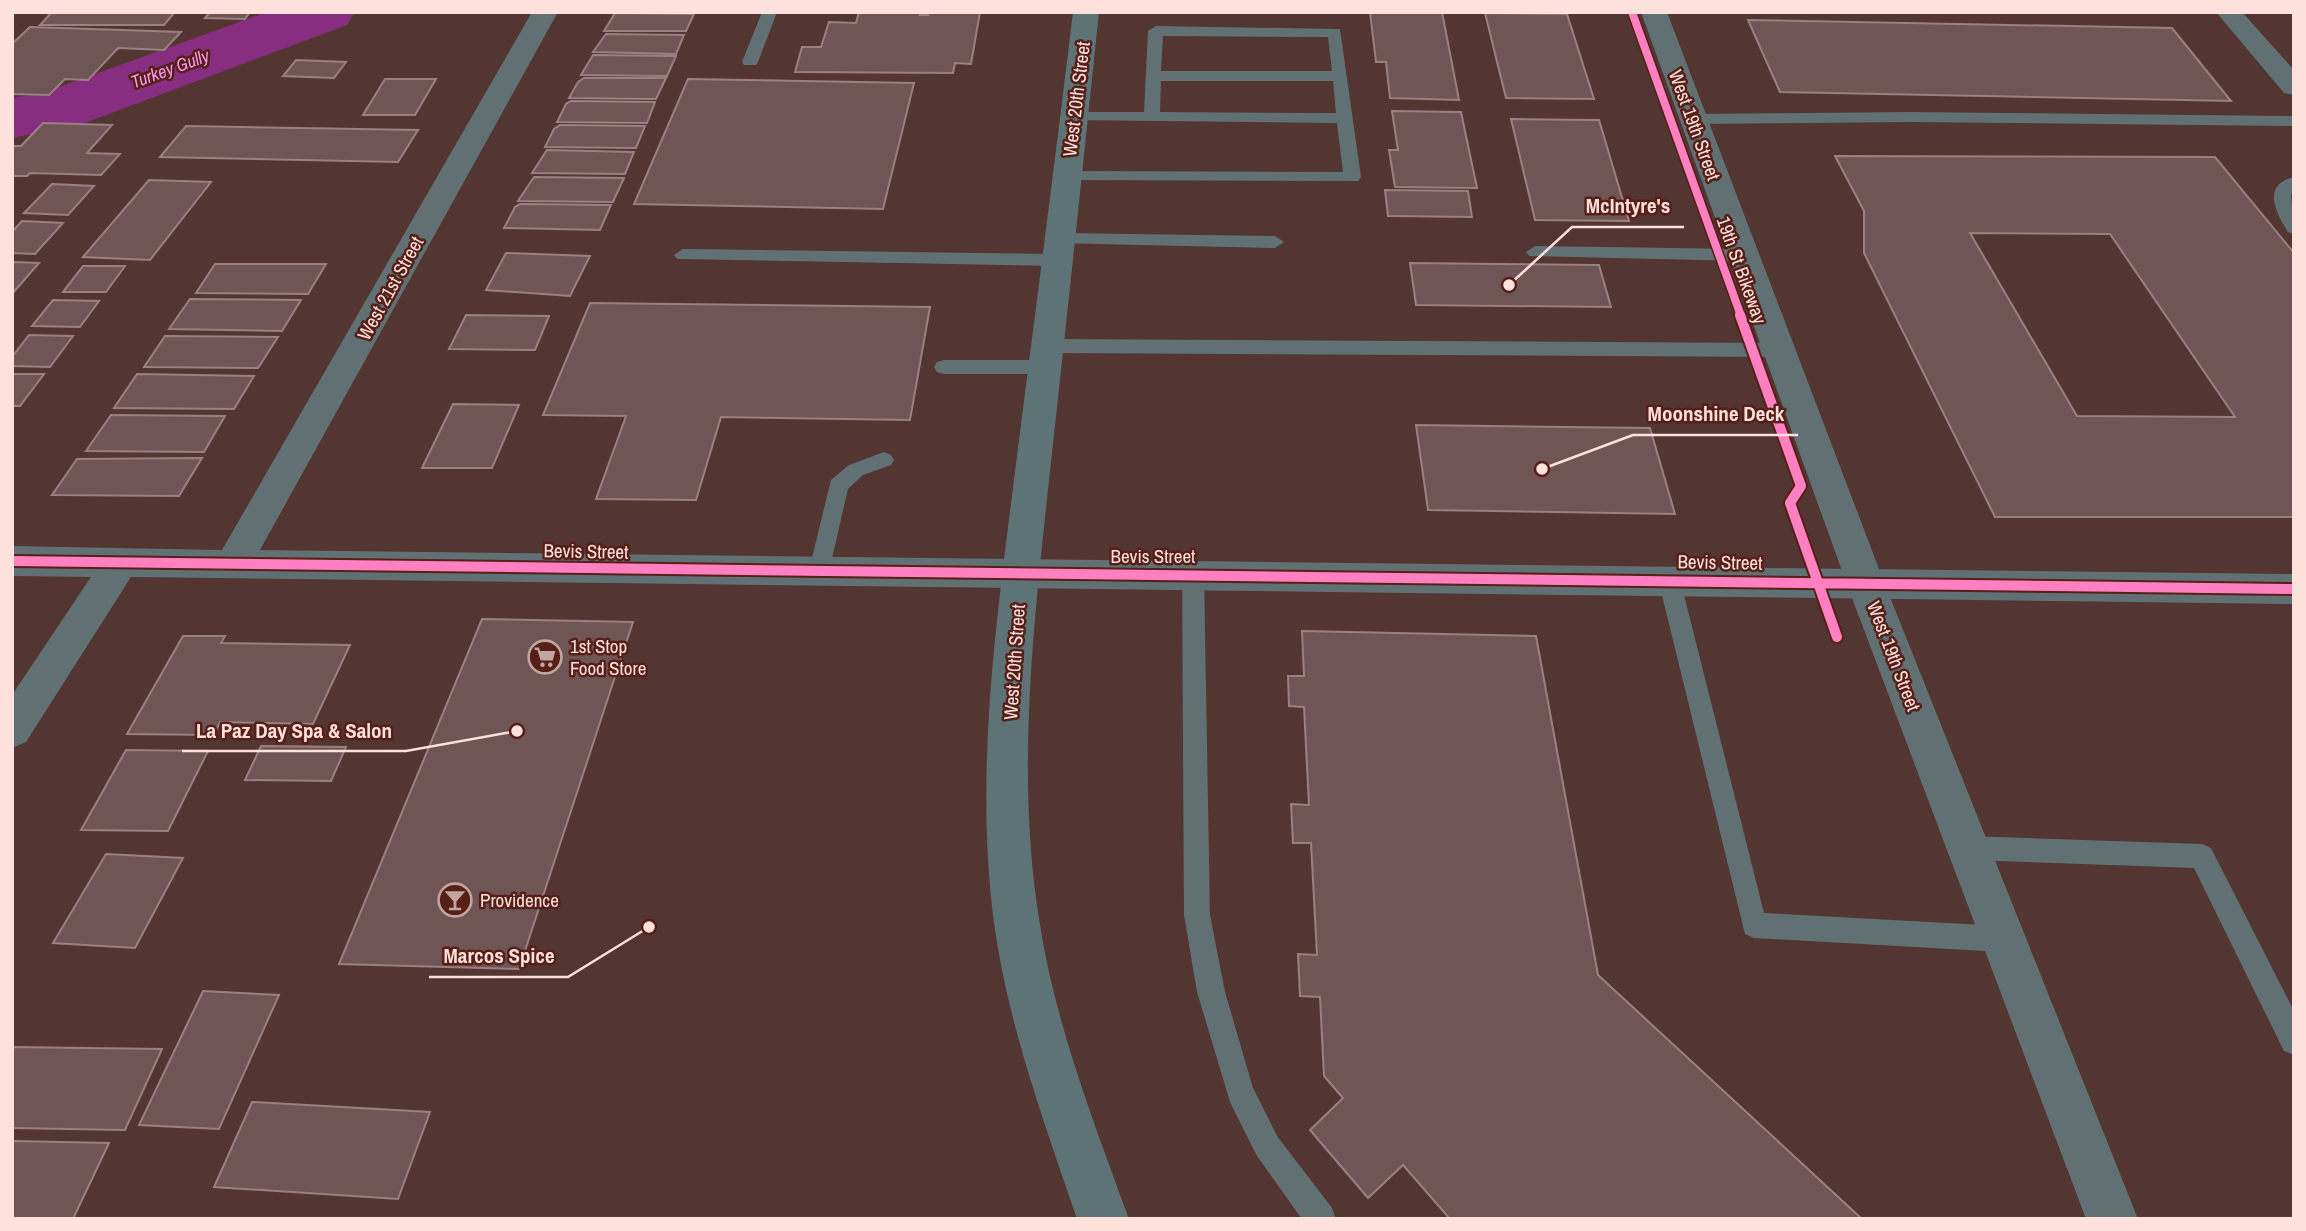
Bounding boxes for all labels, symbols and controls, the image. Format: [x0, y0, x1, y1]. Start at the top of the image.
street label: West 20th Street [1056, 39, 1096, 158]
water label: Turkey Gully [127, 42, 214, 94]
street label: West 19th Street [1663, 66, 1727, 184]
callout: McIntyre's [1572, 185, 1684, 227]
text: McIntyre's [1586, 191, 1670, 220]
street label: 19th St Bikeway [1711, 213, 1774, 328]
street label: West 21st Street [351, 231, 430, 345]
callout: Moonshine Deck [1633, 393, 1798, 435]
text: Moonshine Deck [1648, 399, 1785, 428]
street label: Bevis Street [543, 537, 629, 565]
street label: Bevis Street [1111, 543, 1196, 569]
street label: Bevis Street [1677, 548, 1763, 576]
street label: West 19th Street [1861, 597, 1927, 715]
street label: West 20th Street [997, 603, 1031, 721]
place label: 1st Stop Food Store [570, 633, 646, 681]
supermarket icon: 1st Stop Food Store [526, 638, 564, 676]
callout: La Paz Day Spa & Salon [182, 709, 406, 751]
text: La Paz Day Spa & Salon [196, 716, 392, 745]
bar icon: Providence [436, 881, 474, 919]
place label: Providence [480, 887, 559, 913]
callout: Marcos Spice [429, 935, 568, 977]
text: Marcos Spice [443, 941, 555, 970]

